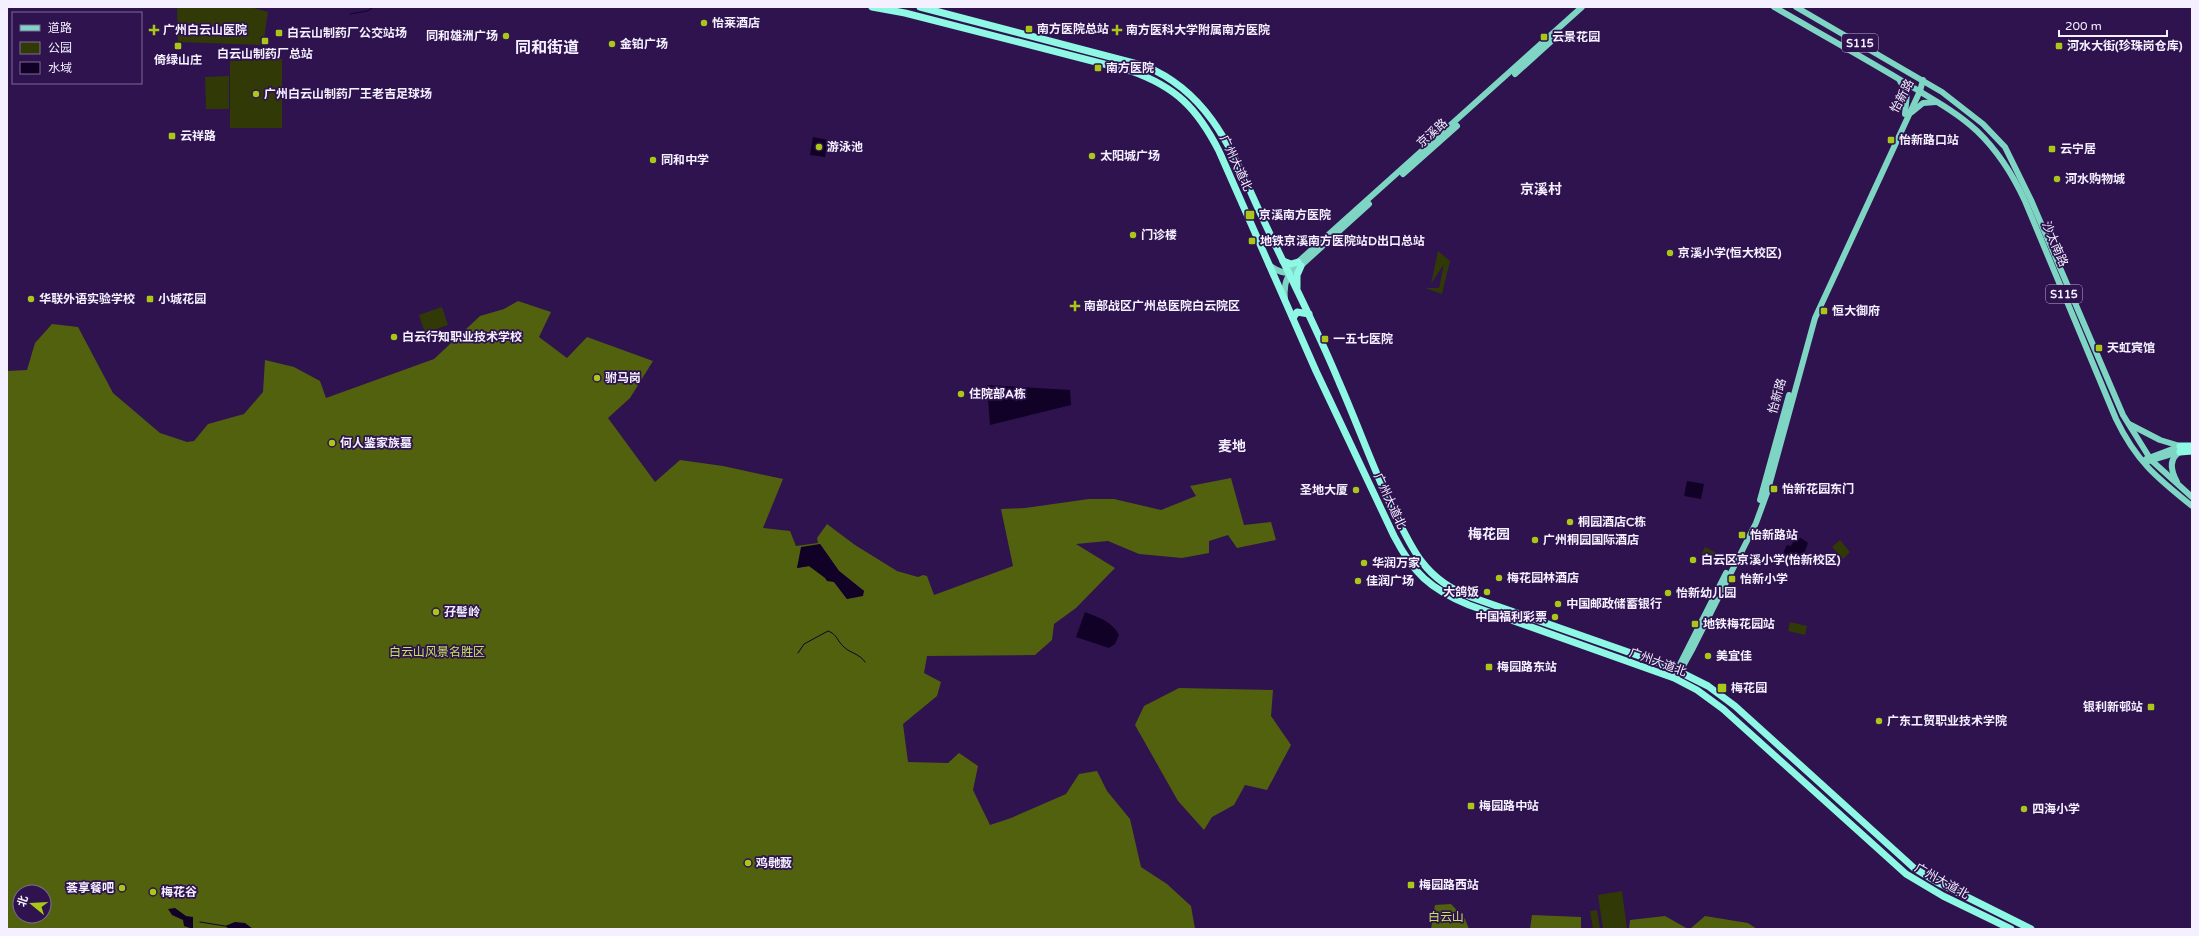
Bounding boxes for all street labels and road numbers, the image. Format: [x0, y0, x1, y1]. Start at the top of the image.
road number: S115 [1842, 34, 1878, 52]
street label: 怡新路 [1887, 77, 1917, 115]
street label: 京溪路 [1414, 116, 1450, 150]
street label: 广州大道北 [1217, 133, 1255, 193]
street label: 沙太南路 [2039, 219, 2071, 269]
road number: S115 [2046, 285, 2082, 303]
street label: 怡新路 [1765, 377, 1789, 415]
street label: 广州大道北 [1371, 471, 1409, 531]
street label: 广州大道北 [1627, 645, 1689, 679]
street label: 广州大道北 [1912, 860, 1972, 902]

